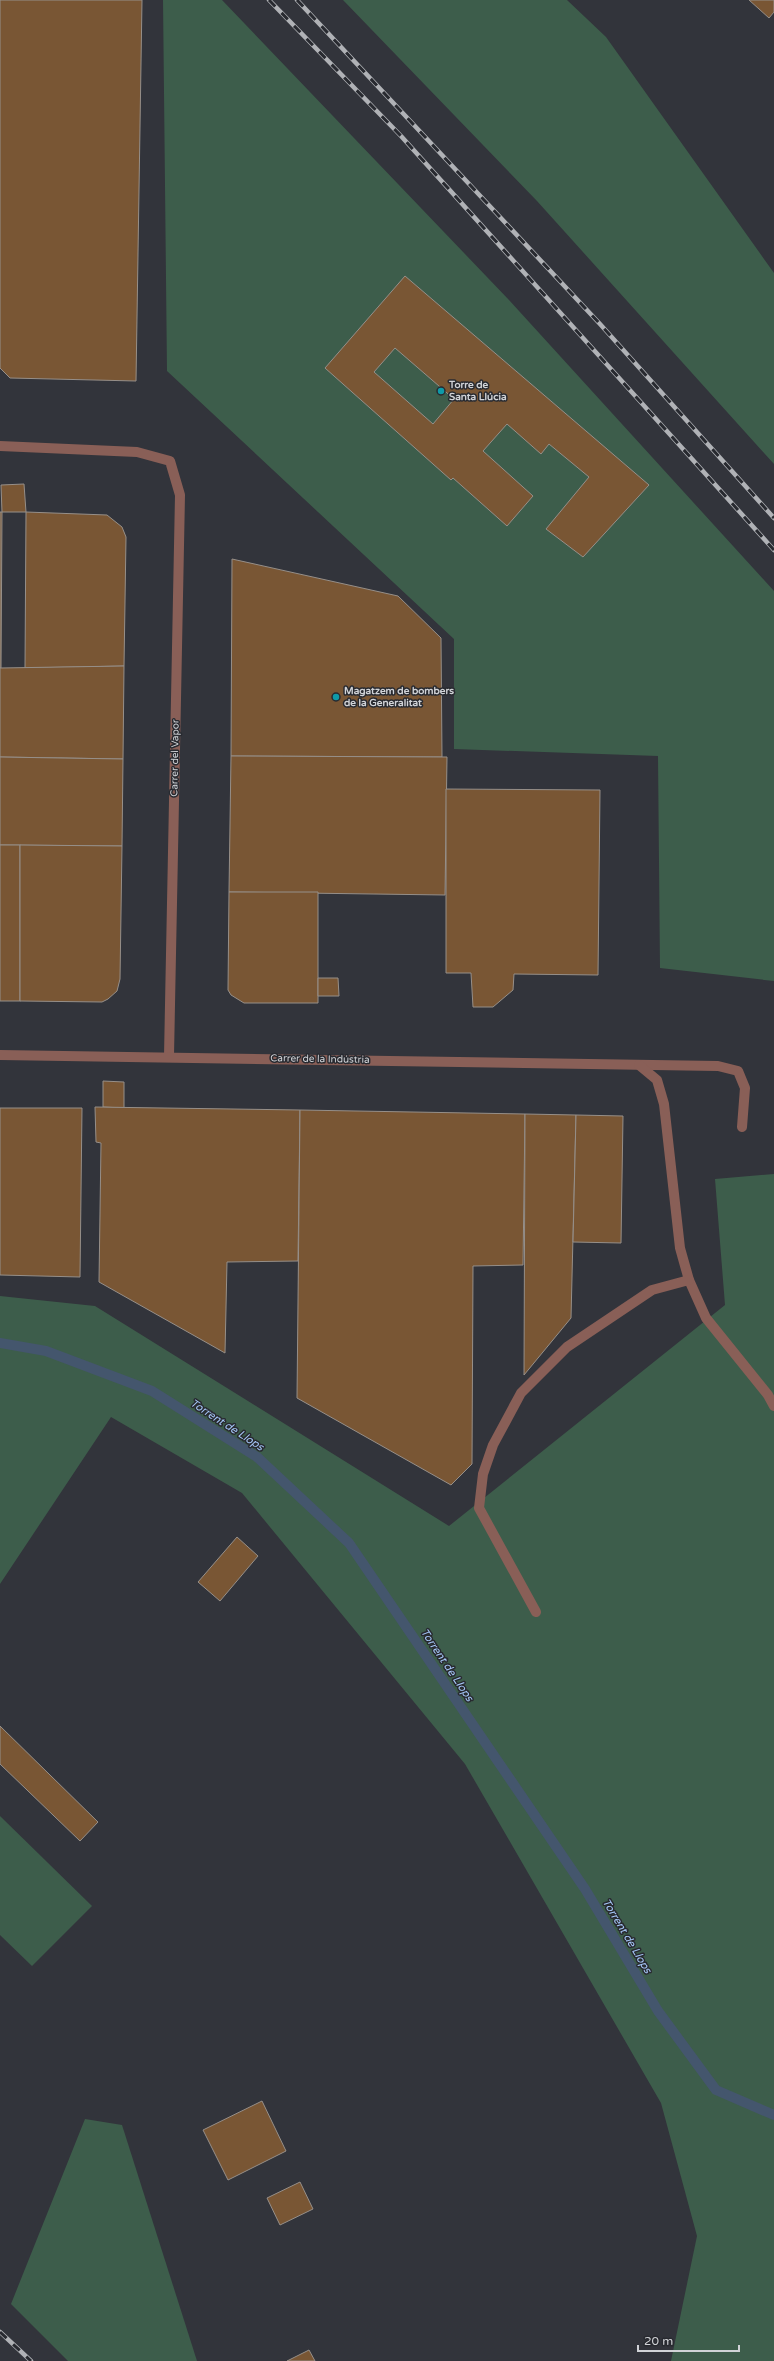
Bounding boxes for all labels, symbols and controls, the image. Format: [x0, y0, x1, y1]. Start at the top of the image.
place label: Torre de Santa Llúcia [448, 379, 507, 403]
marker: Torre de Santa Llúcia [436, 386, 446, 396]
place label: Magatzem de bombers de la Generalitat [344, 685, 454, 709]
marker: Magatzem de bombers de la Generalitat [331, 692, 341, 702]
street label: Carrer del Vapor [168, 719, 182, 797]
street label: Carrer de la Indústria [270, 1052, 370, 1066]
water label: Torrent de Llops [188, 1396, 267, 1454]
water label: Torrent de Llops [418, 1626, 477, 1704]
water label: Torrent de Llops [600, 1896, 655, 1976]
scale bar [638, 2327, 739, 2353]
text: 20 m [644, 2334, 673, 2348]

